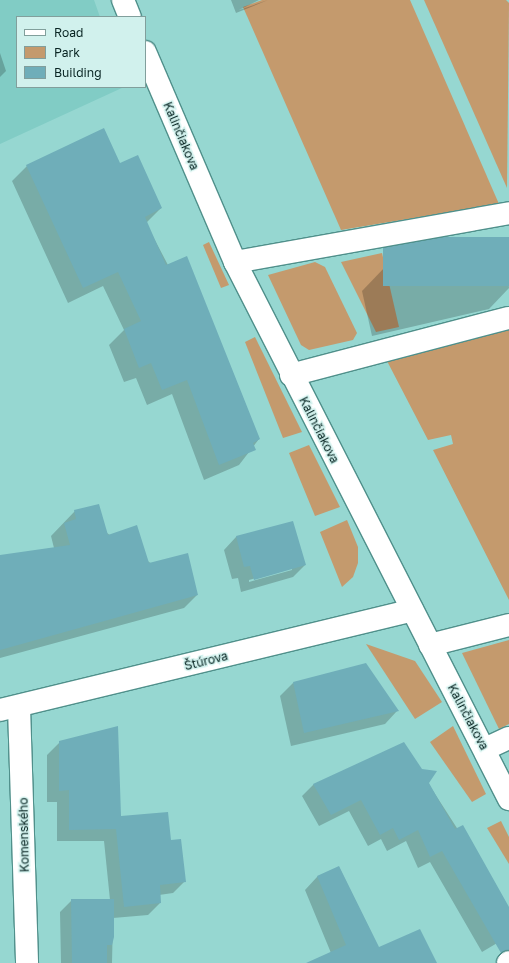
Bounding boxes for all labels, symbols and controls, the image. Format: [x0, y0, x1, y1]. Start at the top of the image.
legend [16, 16, 146, 88]
text: Road [54, 25, 83, 40]
text: Park [54, 45, 80, 60]
text: Building [54, 65, 102, 80]
street label: Kalinčiakova [160, 100, 202, 172]
street label: Kalinčiakova [296, 394, 342, 466]
street label: Štúrova [183, 649, 229, 673]
street label: Kalinčiakova [445, 682, 491, 752]
street label: Komenského [16, 798, 32, 872]

